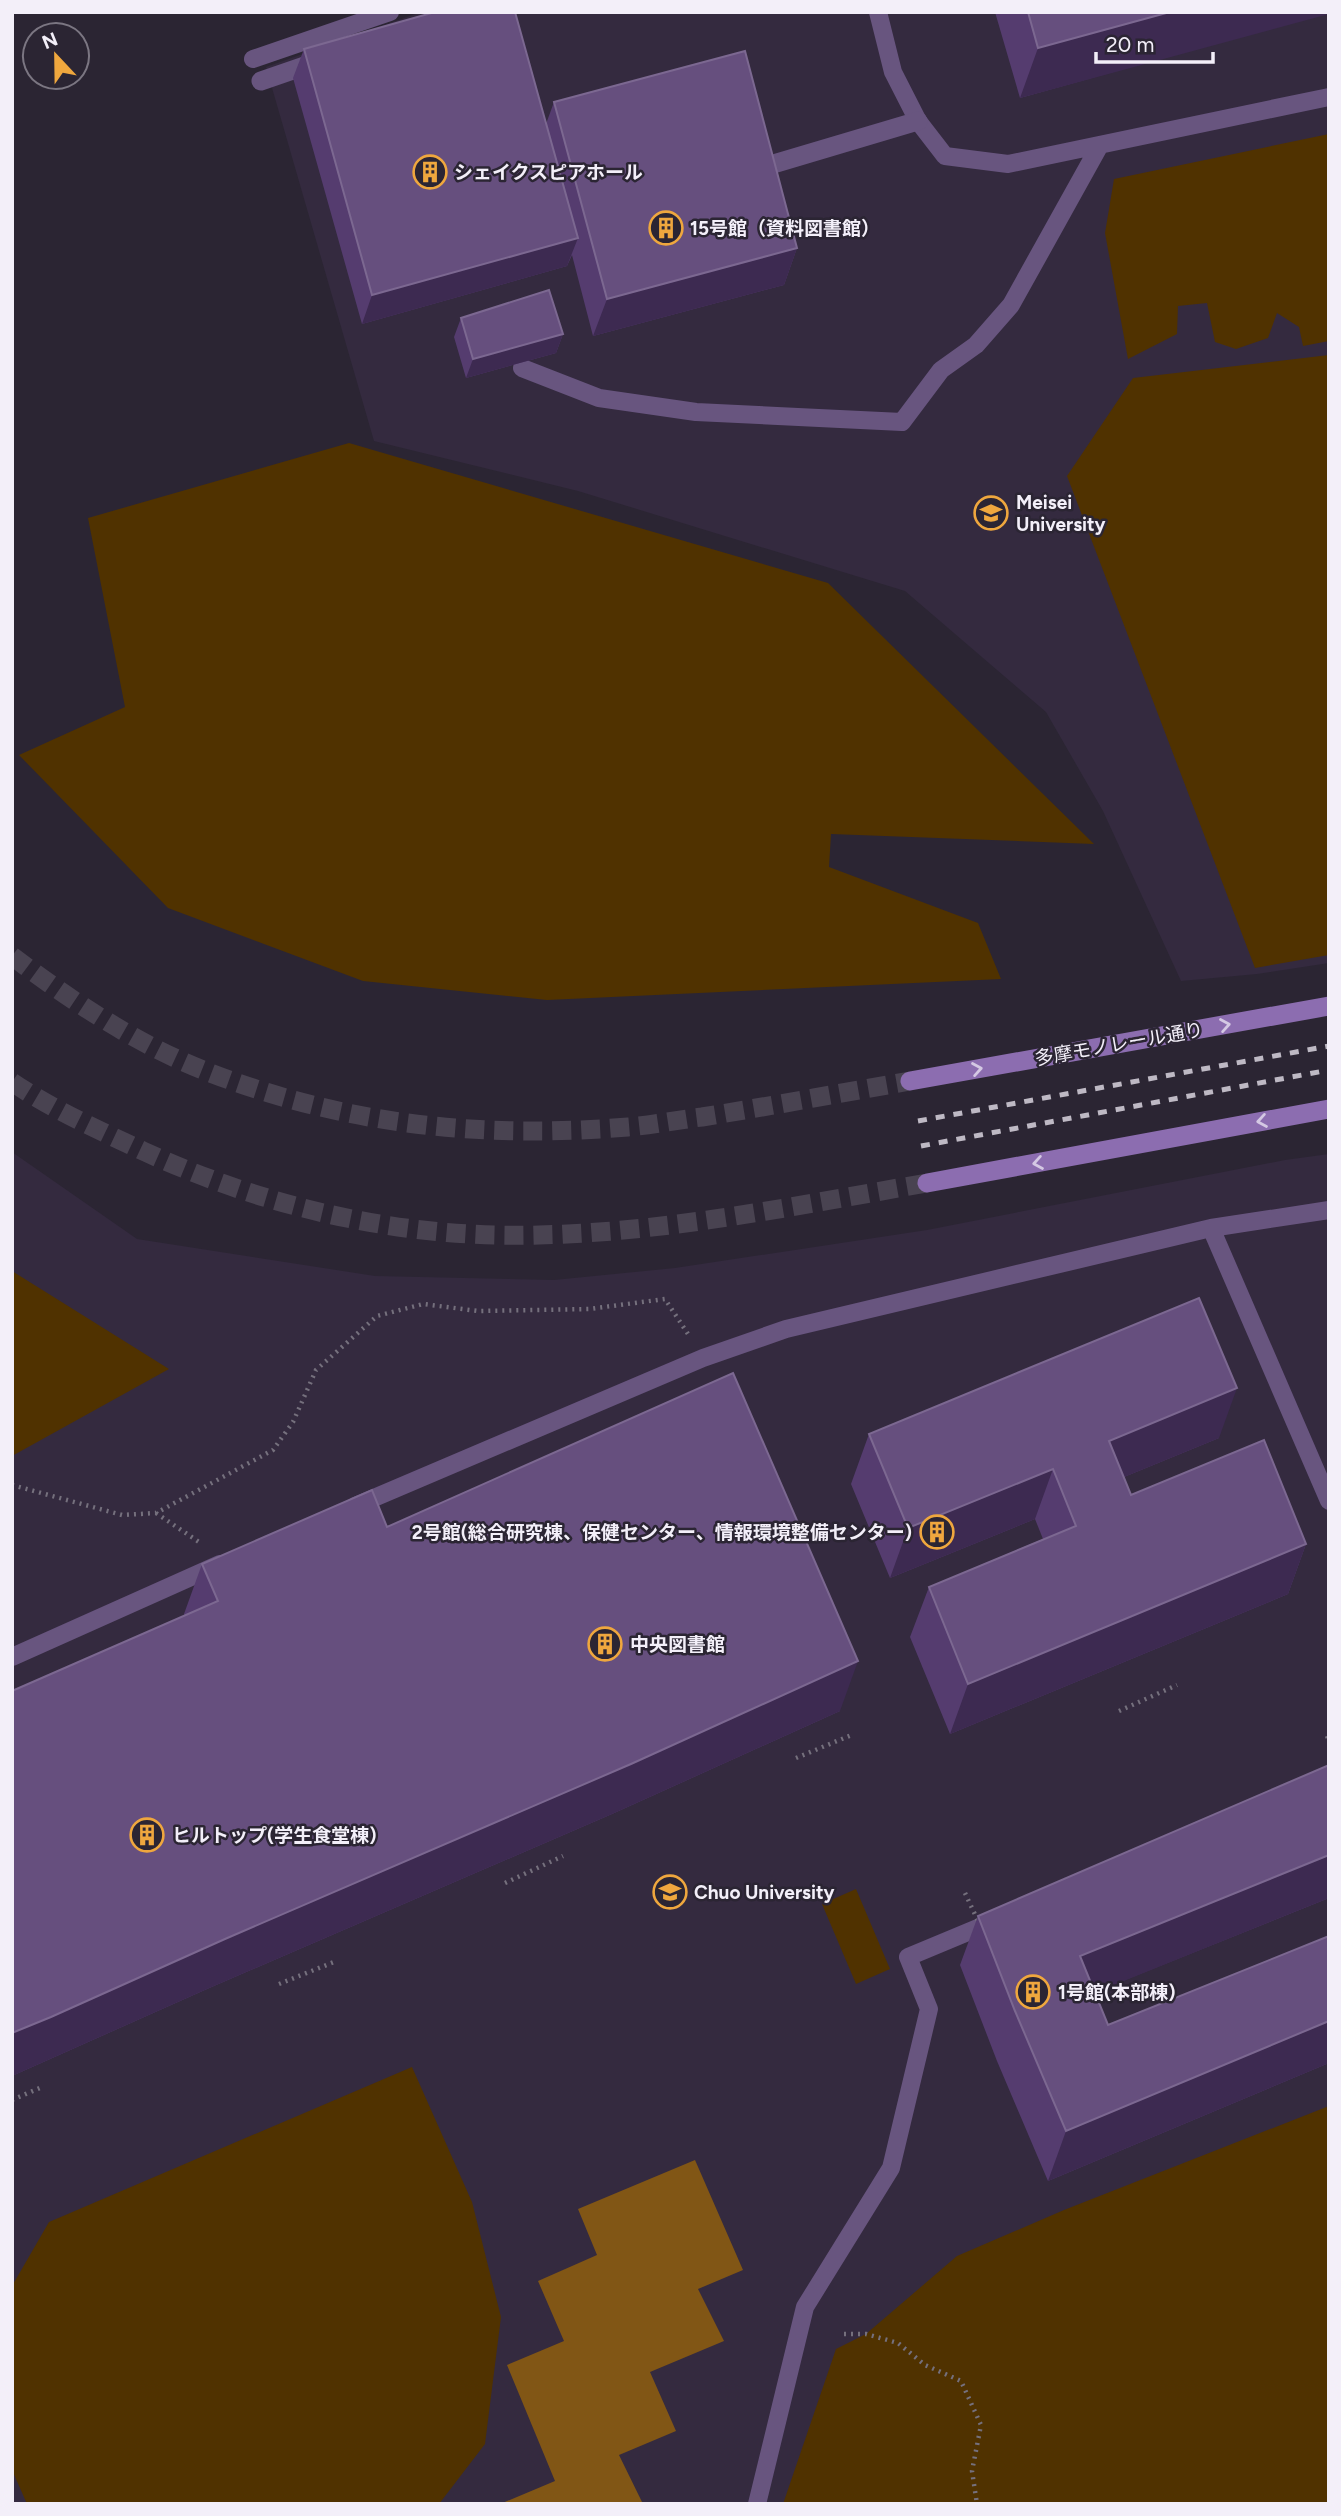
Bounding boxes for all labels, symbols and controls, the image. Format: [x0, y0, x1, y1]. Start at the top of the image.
north arrow [21, 21, 91, 91]
scale bar [1096, 21, 1213, 65]
text: N [39, 27, 61, 54]
text: 20 m [1106, 32, 1154, 57]
building icon: シェイクスピアホール [411, 153, 449, 191]
place label: シェイクスピアホール [454, 161, 643, 184]
building icon: 15号館（資料図書館） [647, 209, 685, 247]
place label: 15号館（資料図書館） [690, 217, 880, 240]
place label: Meisei University [1016, 491, 1106, 536]
school or university icon: Meisei University [972, 494, 1010, 532]
street label: 多摩モノレール通り [1033, 1018, 1205, 1070]
one-way arrow [1219, 1018, 1231, 1033]
one-way arrow [971, 1062, 983, 1077]
one-way arrow [1256, 1113, 1268, 1128]
one-way arrow [1032, 1154, 1044, 1169]
building icon: 2号館(総合研究棟、保健センター、情報環境整備センター) [918, 1513, 956, 1551]
place label: 2号館(総合研究棟、保健センター、情報環境整備センター) [412, 1521, 912, 1544]
building icon: 中央図書館 [586, 1625, 624, 1663]
place label: 中央図書館 [630, 1633, 725, 1656]
building icon: ヒルトップ(学生食堂棟) [128, 1816, 166, 1854]
place label: ヒルトップ(学生食堂棟) [172, 1824, 377, 1847]
school or university icon: Chuo University [651, 1873, 689, 1911]
place label: Chuo University [694, 1881, 835, 1904]
building icon: 1号館(本部棟) [1014, 1973, 1052, 2011]
place label: 1号館(本部棟) [1058, 1981, 1176, 2004]

